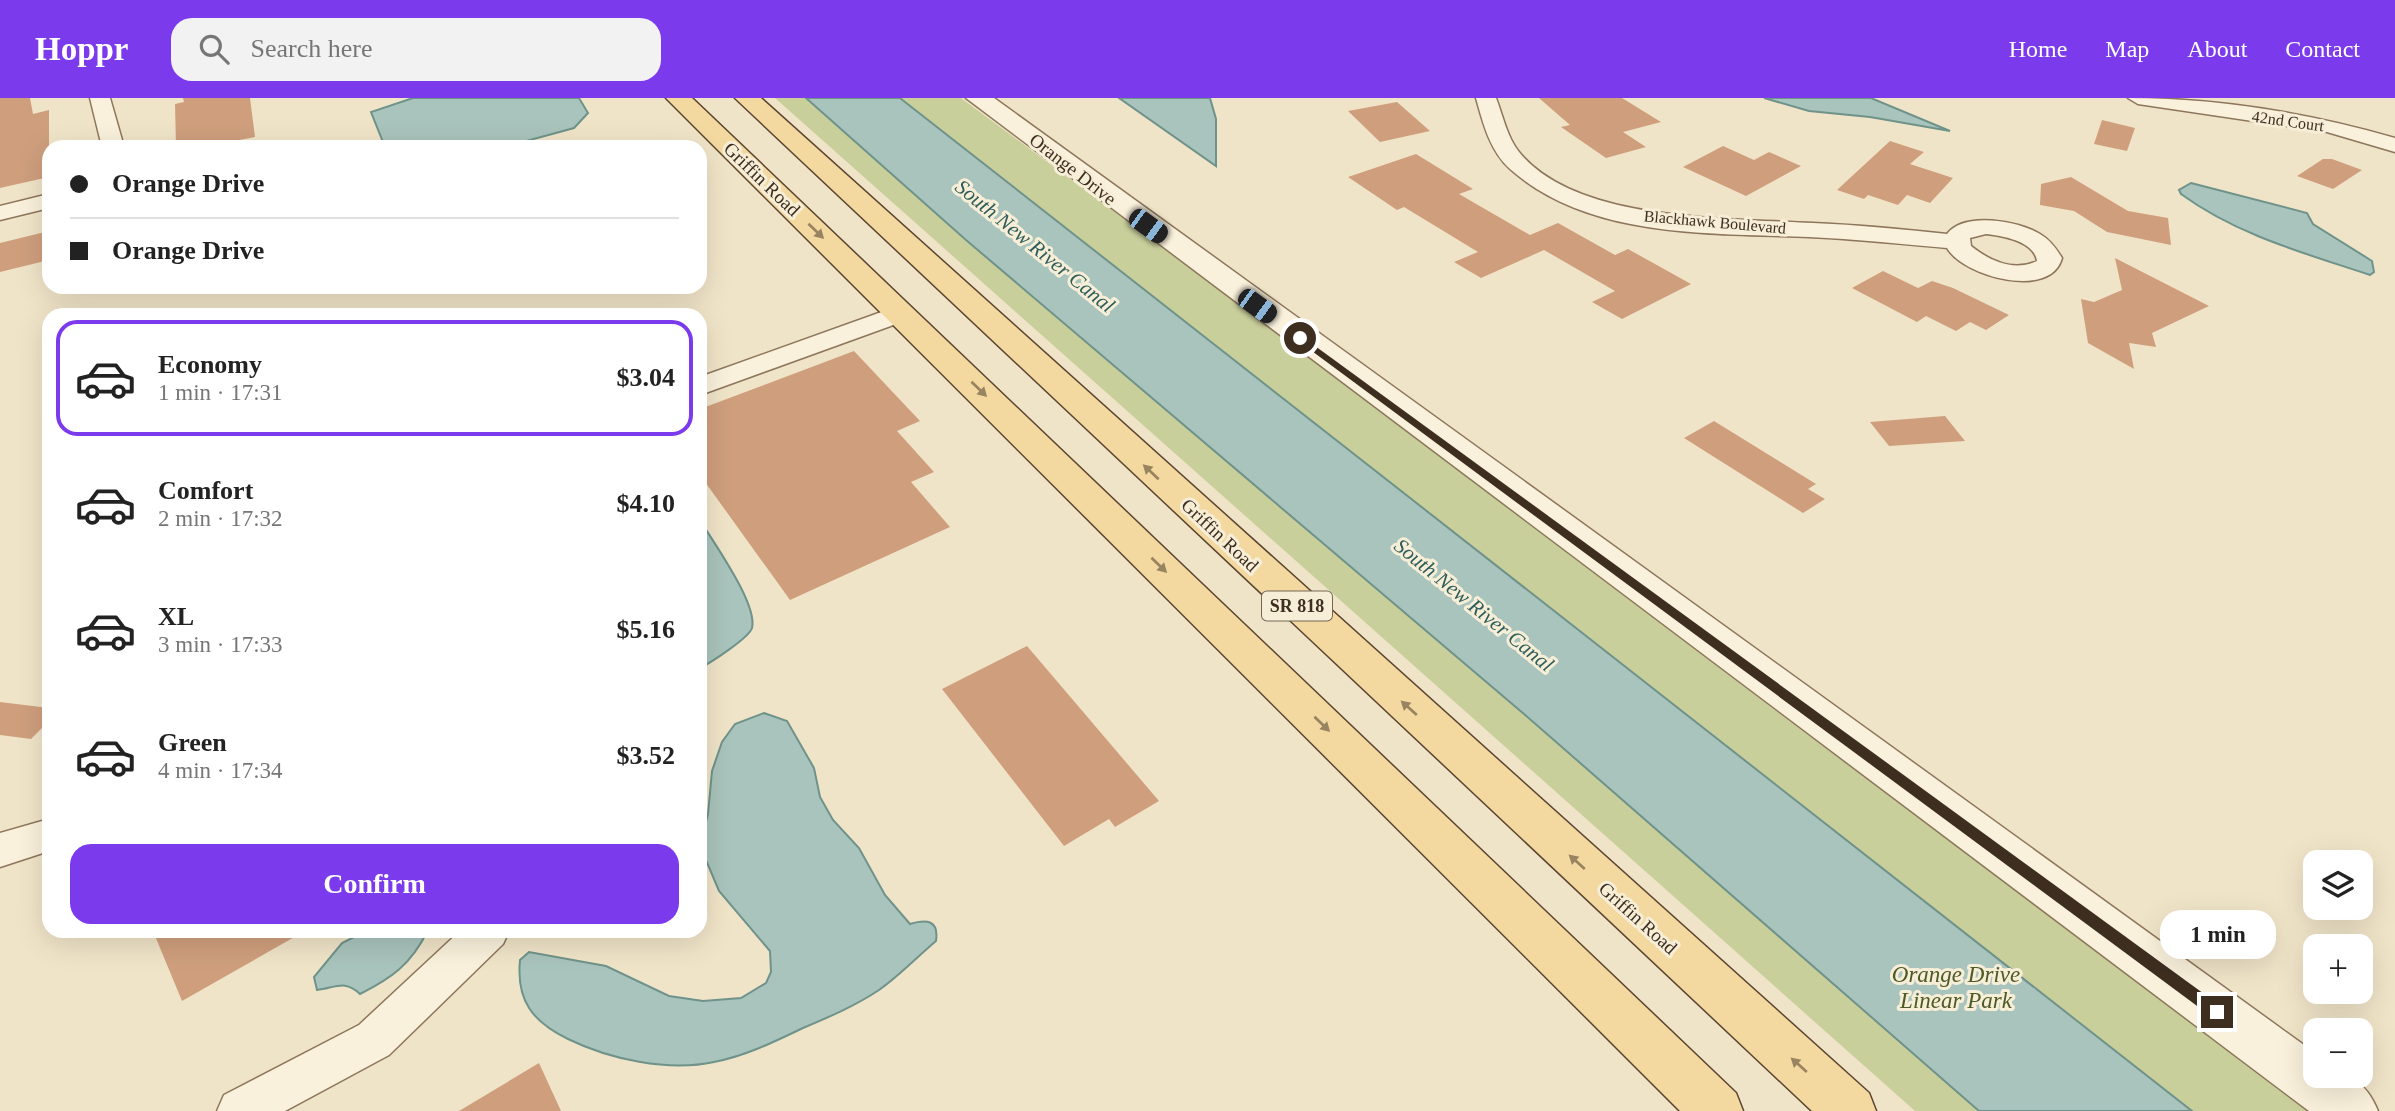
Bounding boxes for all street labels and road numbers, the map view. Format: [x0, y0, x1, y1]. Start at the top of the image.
street label: 42nd Court [2251, 108, 2326, 135]
street label: Orange Drive [1026, 129, 1120, 209]
street label: Griffin Road [720, 138, 805, 221]
street label: Blackhawk Boulevard [1643, 207, 1787, 237]
street label: Griffin Road [1177, 494, 1263, 576]
road number: SR 818 [1262, 592, 1332, 620]
street label: Griffin Road [1595, 878, 1682, 959]

